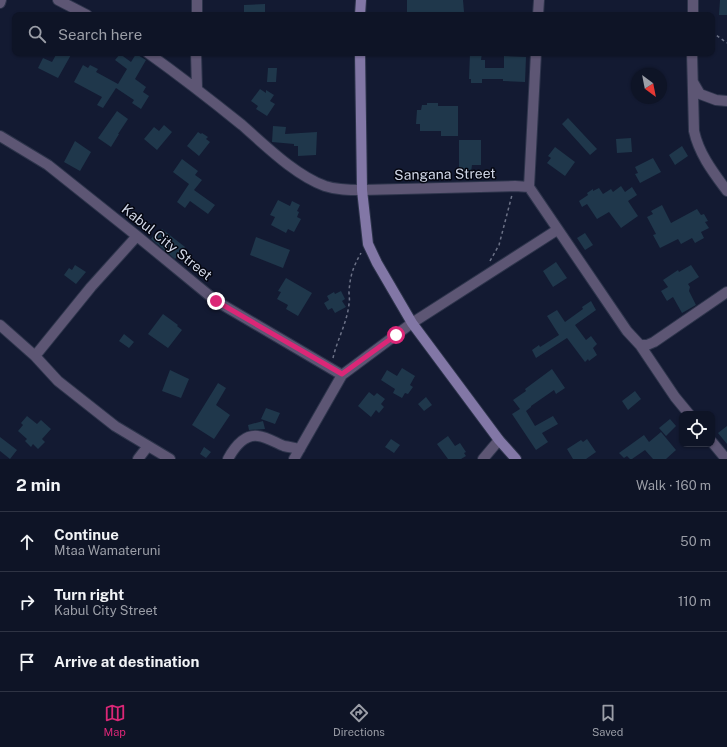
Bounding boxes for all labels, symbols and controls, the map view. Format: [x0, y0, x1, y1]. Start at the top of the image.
search box [12, 12, 715, 56]
icon: search [26, 23, 48, 45]
text: Search here [58, 26, 142, 43]
north arrow [631, 68, 667, 104]
street label: Sangana Street [394, 165, 496, 183]
street label: Kabul City Street [119, 201, 215, 283]
route end [207, 292, 225, 310]
route start [387, 326, 405, 344]
map controls [679, 411, 715, 447]
button: locate [679, 411, 715, 447]
text: 2 min [16, 475, 61, 495]
text: Walk · 160 m [636, 478, 711, 493]
text: Continue [54, 526, 119, 543]
icon: ahead [16, 531, 38, 553]
text: 50 m [680, 534, 711, 549]
text: Mtaa Wamateruni [54, 543, 161, 558]
text: Turn right [54, 586, 124, 603]
icon: right [16, 591, 38, 613]
text: 110 m [678, 594, 711, 609]
text: Kabul City Street [54, 603, 158, 618]
icon: arrive [16, 651, 38, 673]
text: Arrive at destination [54, 653, 199, 670]
tab: Map [104, 702, 126, 738]
tab: Directions [333, 702, 385, 738]
tab: Saved [592, 702, 623, 738]

